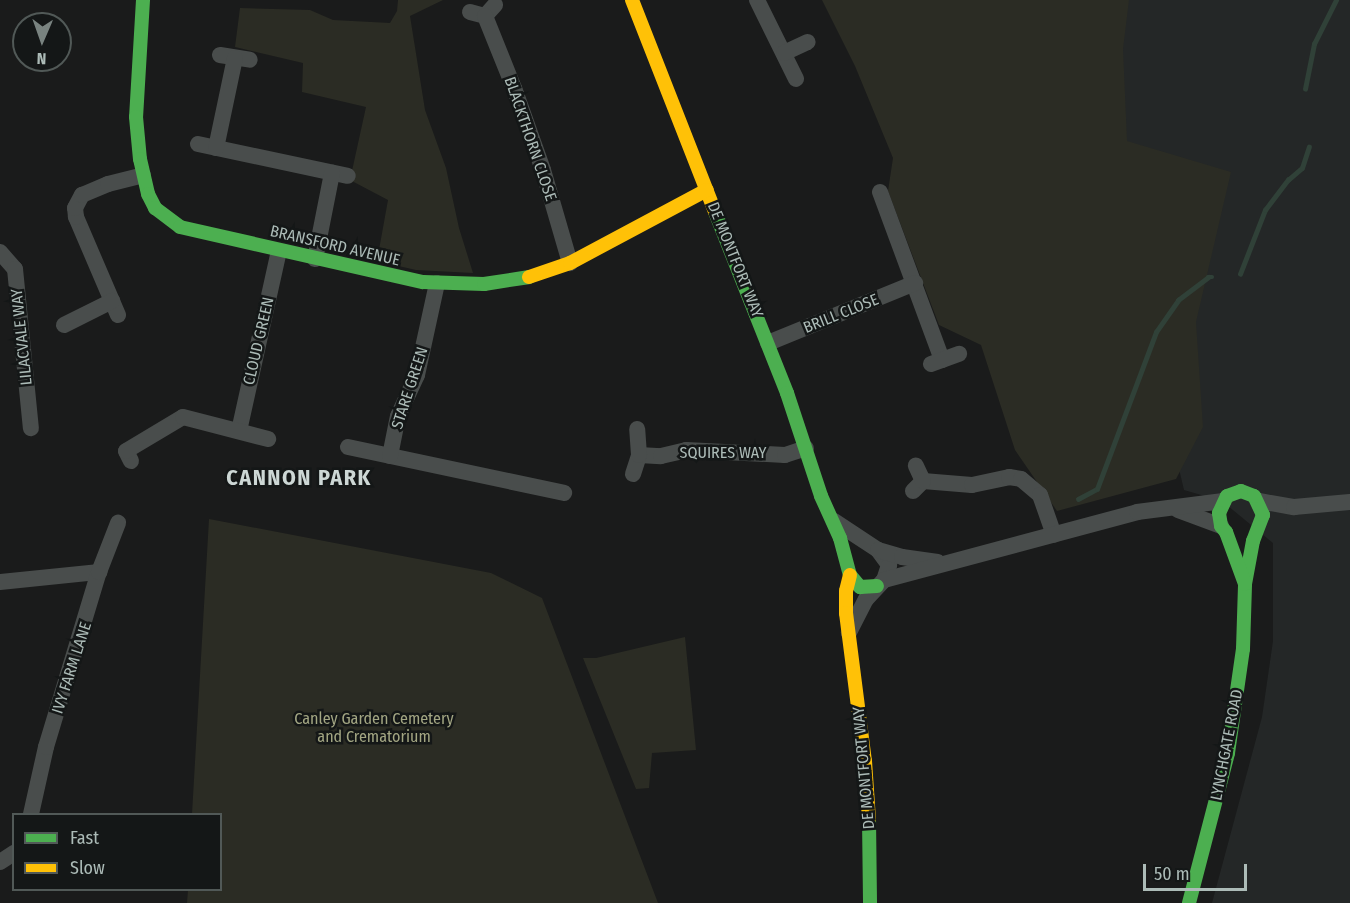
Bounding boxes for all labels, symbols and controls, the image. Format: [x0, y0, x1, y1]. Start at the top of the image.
north arrow [12, 12, 72, 72]
text: N [36, 49, 47, 68]
street label: BLACKTHORN CLOSE [500, 74, 560, 204]
street label: DE MONTFORT WAY [703, 199, 767, 321]
street label: BRANSFORD AVENUE [268, 222, 402, 270]
street label: LILACVALE WAY [7, 288, 37, 386]
street label: BRILL CLOSE [801, 290, 881, 338]
street label: CLOUD GREEN [240, 295, 278, 387]
street label: STARE GREEN [388, 345, 432, 431]
street label: SQUIRES WAY [680, 443, 766, 463]
district label: CANNON PARK [226, 465, 372, 491]
street label: IVY FARM LANE [48, 620, 96, 716]
street label: LYNCHGATE ROAD [1207, 688, 1247, 802]
street label: DE MONTFORT WAY [849, 706, 879, 830]
park label: Canley Garden Cemetery and Crematorium [294, 709, 454, 747]
legend [12, 813, 222, 891]
text: Fast [70, 827, 99, 849]
scale bar [1146, 852, 1250, 890]
text: Slow [70, 857, 105, 879]
text: 50 m [1154, 863, 1190, 885]

